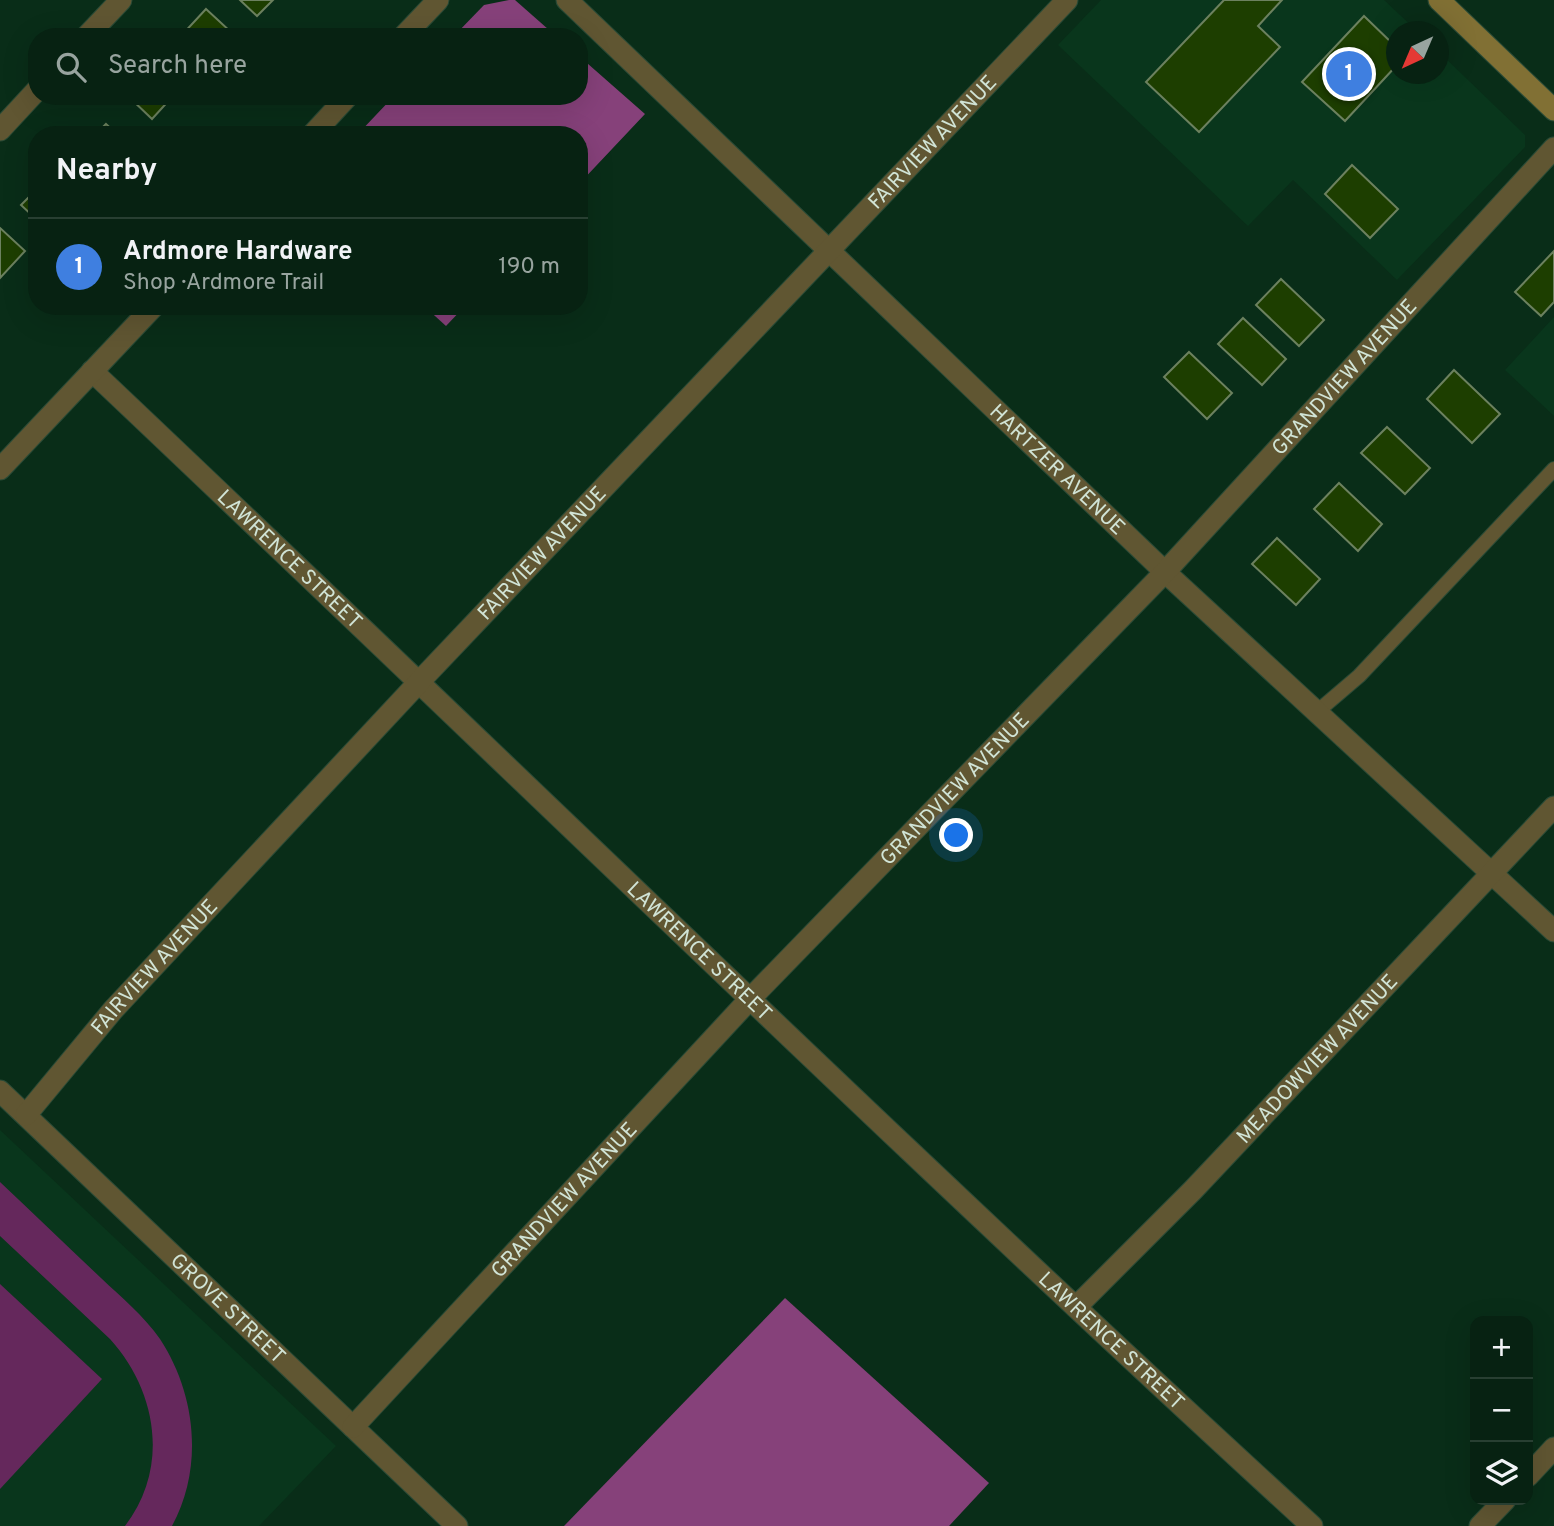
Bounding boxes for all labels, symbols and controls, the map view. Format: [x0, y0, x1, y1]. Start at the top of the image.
north arrow [1386, 21, 1449, 84]
search box [28, 28, 588, 105]
icon: search [52, 48, 90, 86]
pin: 1 [1326, 48, 1372, 100]
text: Search here [108, 50, 247, 83]
street label: FAIRVIEW AVENUE [863, 70, 1004, 216]
text: Nearby [56, 153, 157, 190]
text: Ardmore Hardware [123, 236, 352, 269]
text: 1 [74, 253, 84, 282]
text: 190 m [498, 253, 560, 282]
text: Shop · Ardmore Trail [123, 269, 324, 298]
street label: GRANDVIEW AVENUE [1266, 294, 1424, 462]
street label: HARTZER AVENUE [983, 399, 1130, 542]
street label: FAIRVIEW AVENUE [473, 481, 613, 627]
street label: LAWRENCE STREET [211, 485, 367, 636]
street label: GRANDVIEW AVENUE [875, 708, 1036, 872]
your location [939, 818, 973, 852]
street label: LAWRENCE STREET [620, 876, 777, 1028]
street label: FAIRVIEW AVENUE [86, 894, 225, 1041]
street label: MEADOWVIEW AVENUE [1231, 969, 1404, 1150]
street label: GRANDVIEW AVENUE [486, 1117, 644, 1284]
street label: GROVE STREET [164, 1248, 290, 1370]
street label: LAWRENCE STREET [1032, 1267, 1190, 1417]
map controls [1470, 1316, 1533, 1505]
button: + [1470, 1316, 1533, 1379]
button: − [1470, 1379, 1533, 1442]
button: layers [1470, 1442, 1533, 1505]

